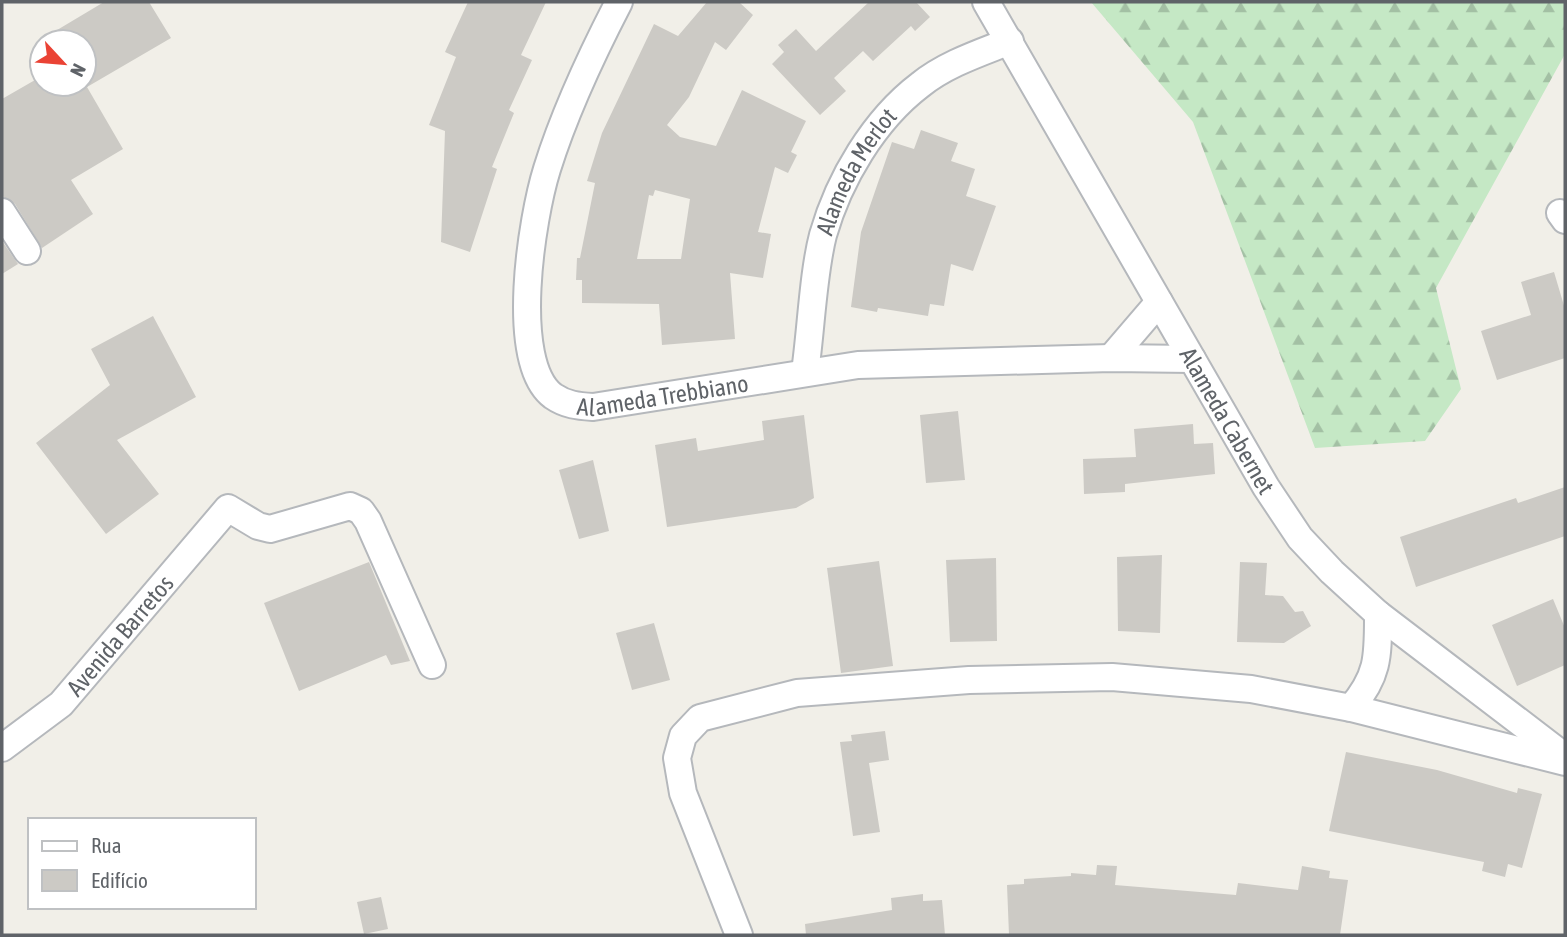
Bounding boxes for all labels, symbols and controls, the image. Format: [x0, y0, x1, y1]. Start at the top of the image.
north arrow [28, 28, 98, 98]
text: N [66, 61, 91, 80]
street label: Alameda Merlot [810, 102, 901, 238]
street label: Alameda Cabernet [1175, 342, 1280, 499]
street label: Alameda Trebbiano [576, 369, 750, 421]
street label: Avenida Barretos [61, 570, 178, 701]
legend [28, 818, 256, 909]
text: Rua [91, 833, 121, 857]
text: Edifício [91, 868, 148, 892]

